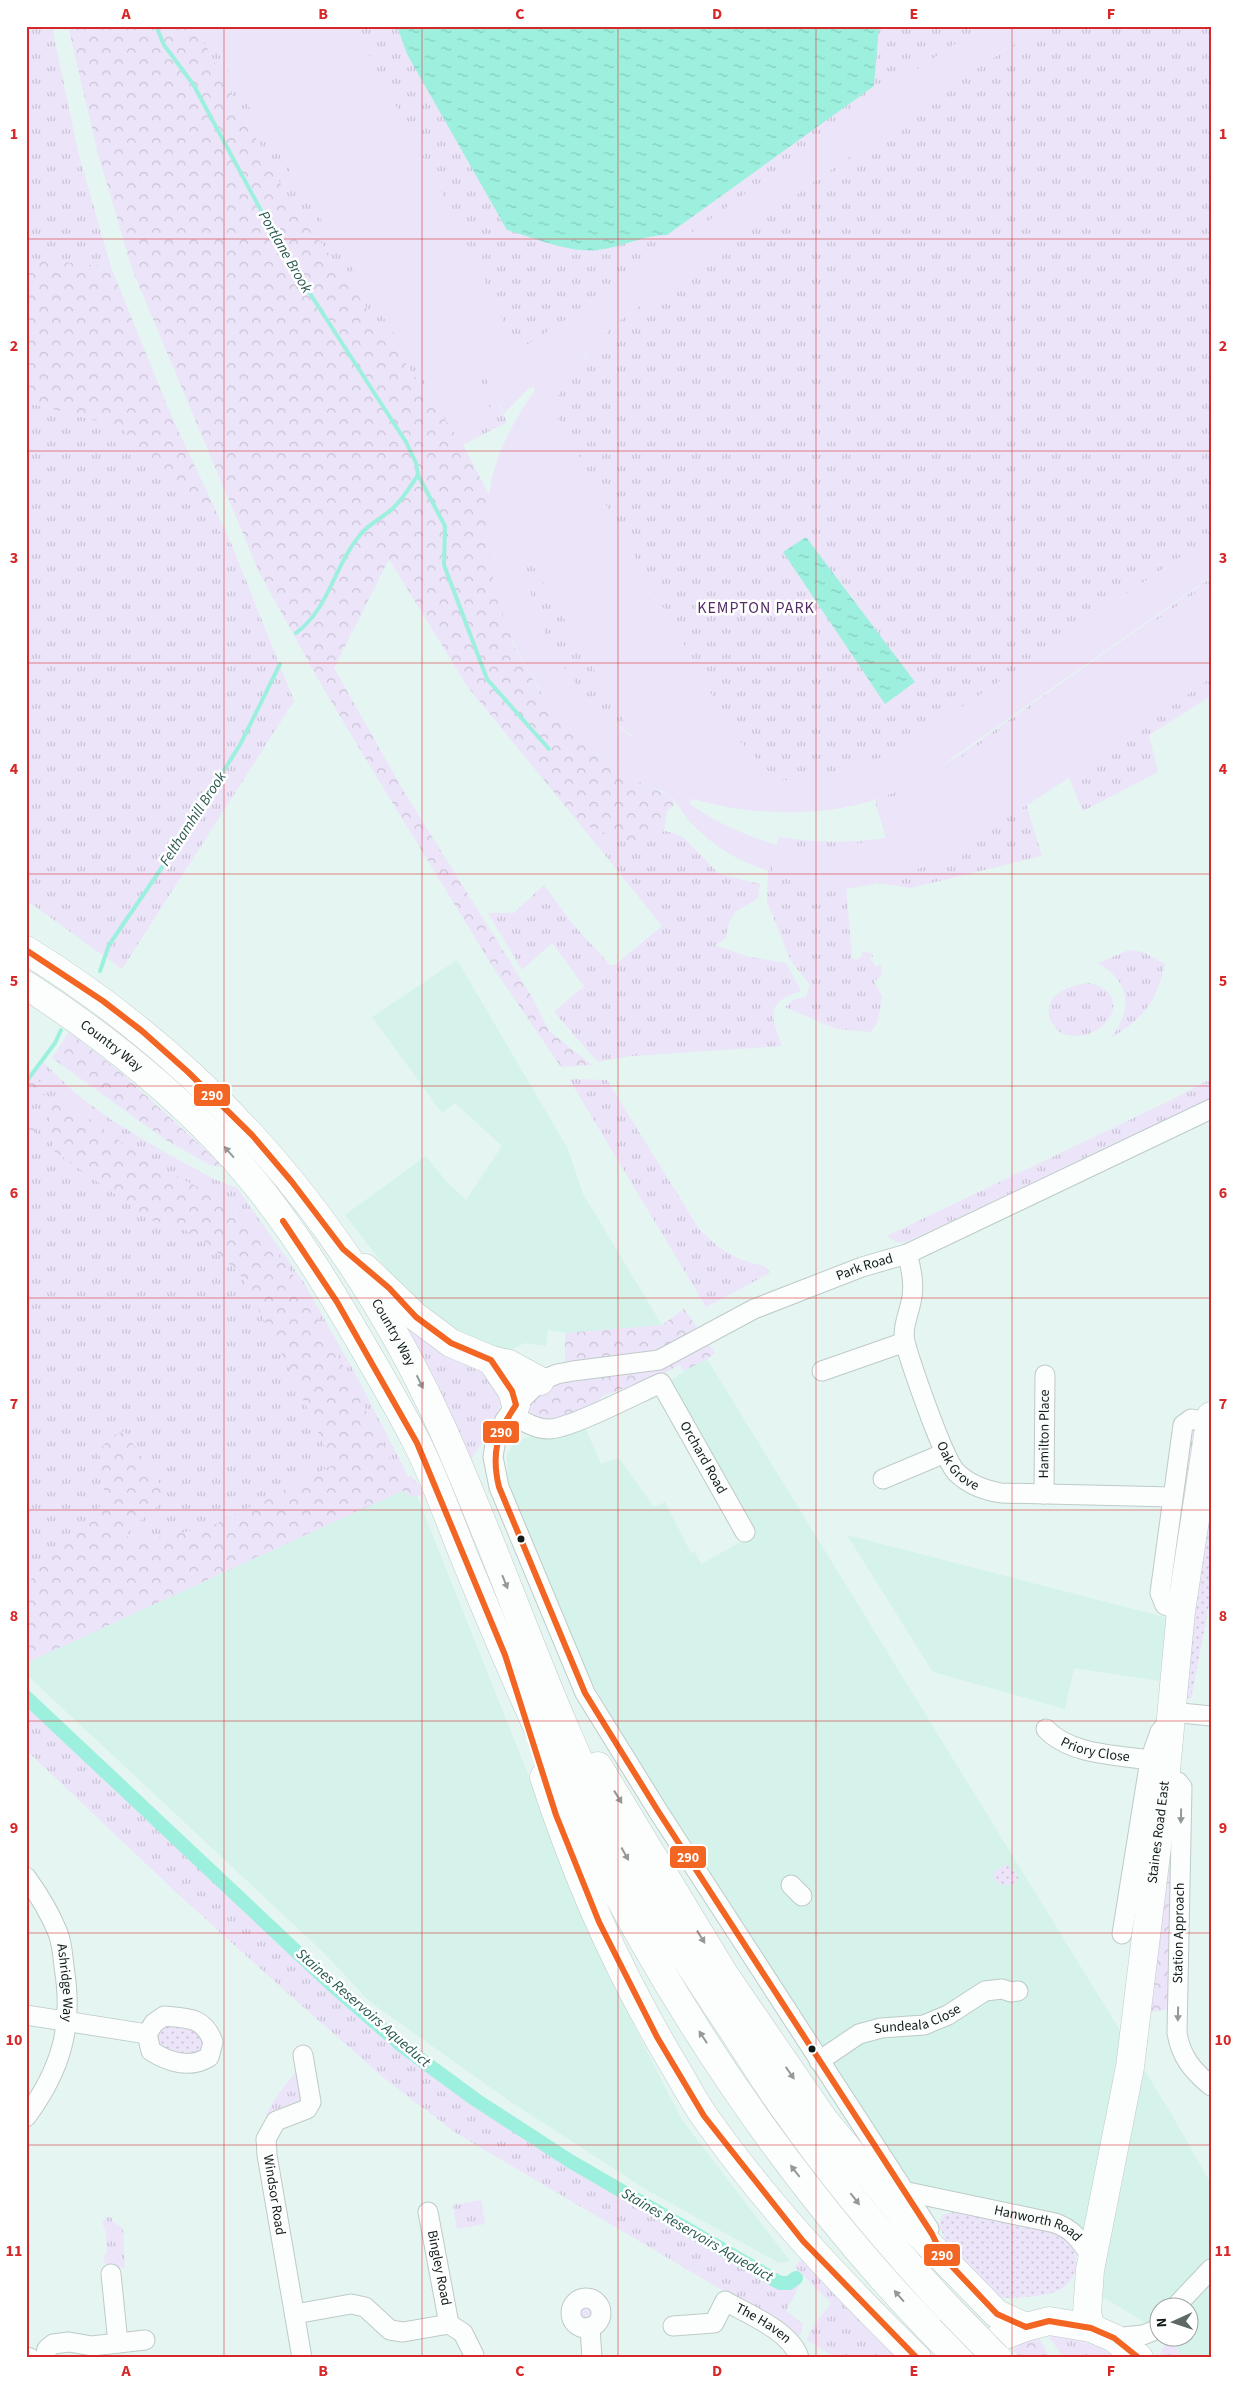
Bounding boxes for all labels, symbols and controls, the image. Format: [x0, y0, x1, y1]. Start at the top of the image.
text: A [120, 3, 131, 25]
text: B [318, 3, 328, 25]
text: C [515, 3, 525, 25]
text: D [712, 3, 722, 25]
text: E [910, 3, 918, 25]
text: F [1107, 3, 1115, 25]
text: 1 [10, 123, 18, 145]
text: 1 [1219, 123, 1227, 145]
water label: Portlane Brook [253, 207, 317, 298]
text: 2 [10, 335, 18, 357]
text: 2 [1219, 335, 1227, 357]
text: 3 [10, 547, 18, 569]
text: 3 [1219, 547, 1227, 569]
district label: KEMPTON PARK [697, 597, 815, 619]
text: 4 [10, 758, 19, 780]
text: 4 [1219, 758, 1228, 780]
water label: Felthamhill Brook [155, 767, 232, 870]
text: 5 [10, 970, 18, 992]
text: 5 [1219, 970, 1227, 992]
street label: Country Way [76, 1015, 147, 1077]
line badge: 290 [193, 1083, 231, 1107]
text: 290 [201, 1086, 223, 1106]
one-way arrow [223, 1146, 234, 1159]
text: 6 [10, 1182, 18, 1204]
text: 6 [1219, 1182, 1227, 1204]
street label: Park Road [833, 1249, 895, 1286]
street label: Country Way [366, 1295, 420, 1370]
one-way arrow [416, 1375, 424, 1389]
street label: Hamilton Place [1034, 1389, 1055, 1479]
text: 7 [10, 1393, 18, 1415]
text: 7 [1219, 1393, 1227, 1415]
street label: Orchard Road [675, 1418, 732, 1498]
line badge: 290 [482, 1420, 520, 1444]
text: 290 [490, 1423, 512, 1443]
street label: Oak Grove [931, 1438, 982, 1496]
unlabelled marker [516, 1534, 526, 1544]
one-way arrow [501, 1575, 509, 1590]
text: 8 [10, 1605, 18, 1627]
text: 8 [1219, 1605, 1227, 1627]
street label: Priory Close [1057, 1732, 1131, 1767]
street label: Staines Road East [1143, 1780, 1175, 1885]
one-way arrow [613, 1791, 622, 1804]
one-way arrow [1177, 1808, 1185, 1824]
text: 9 [10, 1817, 18, 1839]
text: 9 [1219, 1817, 1227, 1839]
line badge: 290 [669, 1845, 707, 1869]
one-way arrow [620, 1847, 629, 1861]
text: 290 [677, 1848, 699, 1868]
street label: Station Approach [1168, 1882, 1190, 1984]
one-way arrow [696, 1930, 706, 1943]
street label: Ashridge Way [51, 1942, 77, 2023]
water label: Staines Reservoirs Aqueduct [291, 1944, 436, 2073]
street label: Sundeala Close [872, 1999, 965, 2039]
one-way arrow [1173, 2006, 1181, 2022]
text: 10 [6, 2029, 22, 2051]
text: 10 [1215, 2029, 1231, 2051]
one-way arrow [699, 2030, 708, 2043]
unlabelled marker [807, 2044, 817, 2054]
one-way arrow [785, 2066, 795, 2080]
street label: Windsor Road [258, 2153, 290, 2237]
one-way arrow [789, 2165, 800, 2178]
water label: Staines Reservoirs Aqueduct [617, 2183, 778, 2288]
one-way arrow [849, 2192, 860, 2205]
street label: Hanworth Road [992, 2200, 1086, 2246]
street label: Bingley Road [422, 2229, 456, 2307]
text: 11 [6, 2240, 22, 2262]
text: 11 [1215, 2240, 1231, 2262]
line badge: 290 [923, 2243, 961, 2267]
text: 290 [931, 2246, 953, 2266]
one-way arrow [893, 2289, 904, 2302]
north arrow [1150, 2296, 1200, 2346]
street label: The Haven [732, 2298, 796, 2348]
text: N [1152, 2317, 1172, 2328]
text: A [120, 2360, 131, 2382]
text: B [318, 2360, 328, 2382]
text: C [515, 2360, 525, 2382]
text: D [712, 2360, 722, 2382]
text: E [910, 2360, 918, 2382]
text: F [1107, 2360, 1115, 2382]

